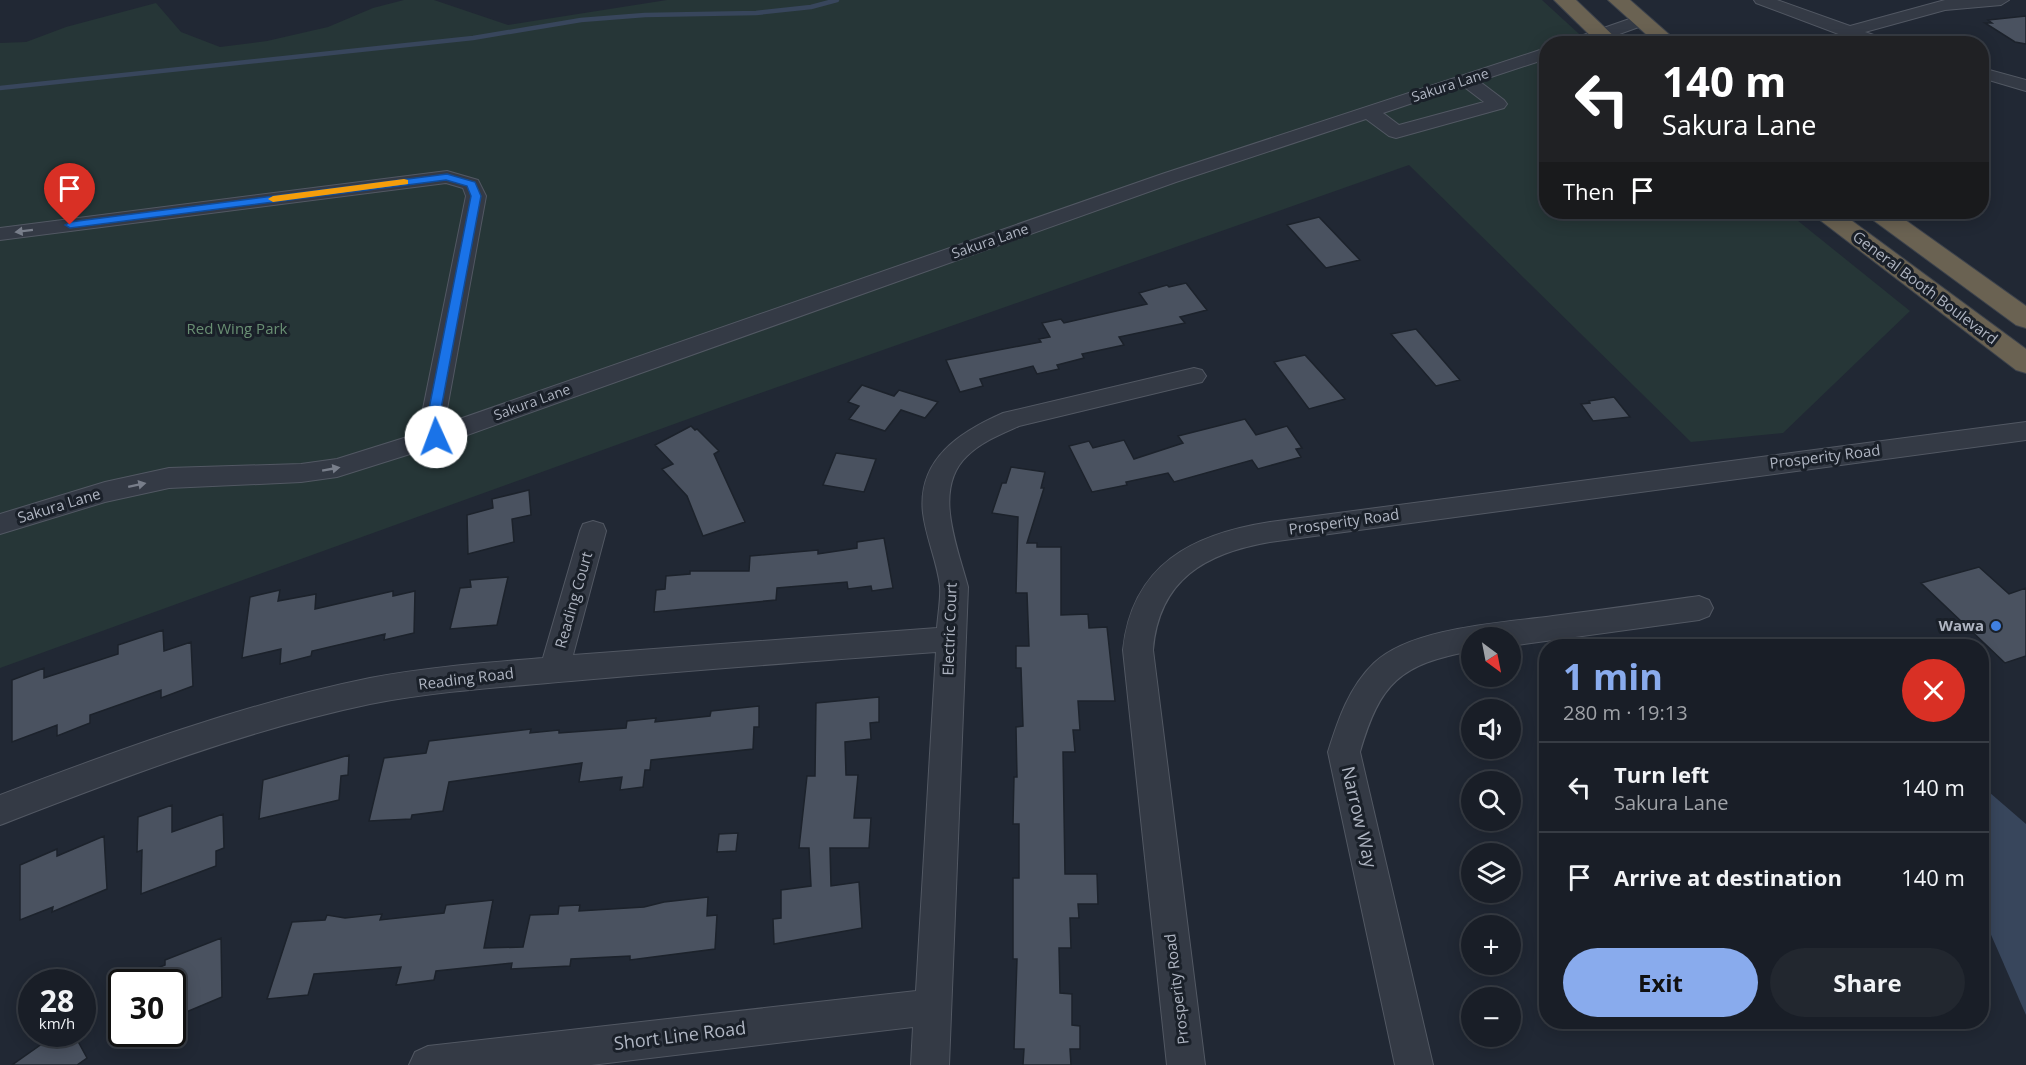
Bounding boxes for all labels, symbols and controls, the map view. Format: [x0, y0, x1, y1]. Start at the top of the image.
text: 140 m [1662, 52, 1786, 109]
icon: left [1563, 60, 1641, 138]
street label: Sakura Lane [1409, 63, 1491, 106]
text: Sakura Lane [1662, 106, 1816, 143]
pin [44, 163, 95, 225]
icon: arrive [53, 172, 86, 205]
icon: arrive [1626, 174, 1659, 207]
text: Then [1563, 176, 1614, 206]
street label: Sakura Lane [949, 218, 1031, 263]
street label: General Booth Boulevard [1849, 226, 2002, 348]
one-way arrow [15, 227, 34, 236]
park label: Red Wing Park [186, 318, 288, 338]
street label: Sakura Lane [491, 379, 573, 424]
position arrow [404, 405, 468, 469]
street label: Prosperity Road [1768, 439, 1881, 473]
one-way arrow [321, 464, 340, 473]
one-way arrow [128, 480, 147, 489]
street label: Sakura Lane [15, 483, 103, 527]
street label: Prosperity Road [1287, 503, 1400, 539]
street label: Reading Court [550, 549, 596, 650]
street label: Electric Court [937, 582, 961, 676]
place label: Wawa [1939, 615, 1984, 635]
marker: Wawa [1989, 619, 2003, 633]
north arrow [1461, 627, 1521, 687]
map controls [1461, 627, 1521, 1047]
text: 1 min [1563, 652, 1663, 701]
button: close [1902, 659, 1965, 722]
street label: Reading Road [417, 662, 515, 694]
button: sound [1461, 699, 1521, 759]
text: 280 m · 19:13 [1563, 699, 1688, 726]
text: Turn left [1614, 759, 1709, 789]
street label: Narrow Way [1337, 764, 1384, 871]
button: search [1461, 771, 1521, 831]
icon: left [1563, 771, 1596, 804]
text: 140 m [1901, 772, 1965, 802]
text: Sakura Lane [1614, 789, 1728, 816]
button: layers [1461, 843, 1521, 903]
icon: arrive [1563, 861, 1596, 894]
text: Arrive at destination [1614, 862, 1842, 892]
text: 140 m [1901, 862, 1965, 892]
button: + [1461, 915, 1521, 975]
street label: Prosperity Road [1159, 933, 1193, 1046]
button: Exit [1563, 948, 1758, 1017]
button: Share [1770, 948, 1965, 1017]
speed limit sign: 30 [108, 969, 186, 1047]
text: 28 [40, 980, 74, 1021]
button: − [1461, 987, 1521, 1047]
text: km/h [39, 1013, 75, 1033]
street label: Short Line Road [612, 1015, 747, 1055]

